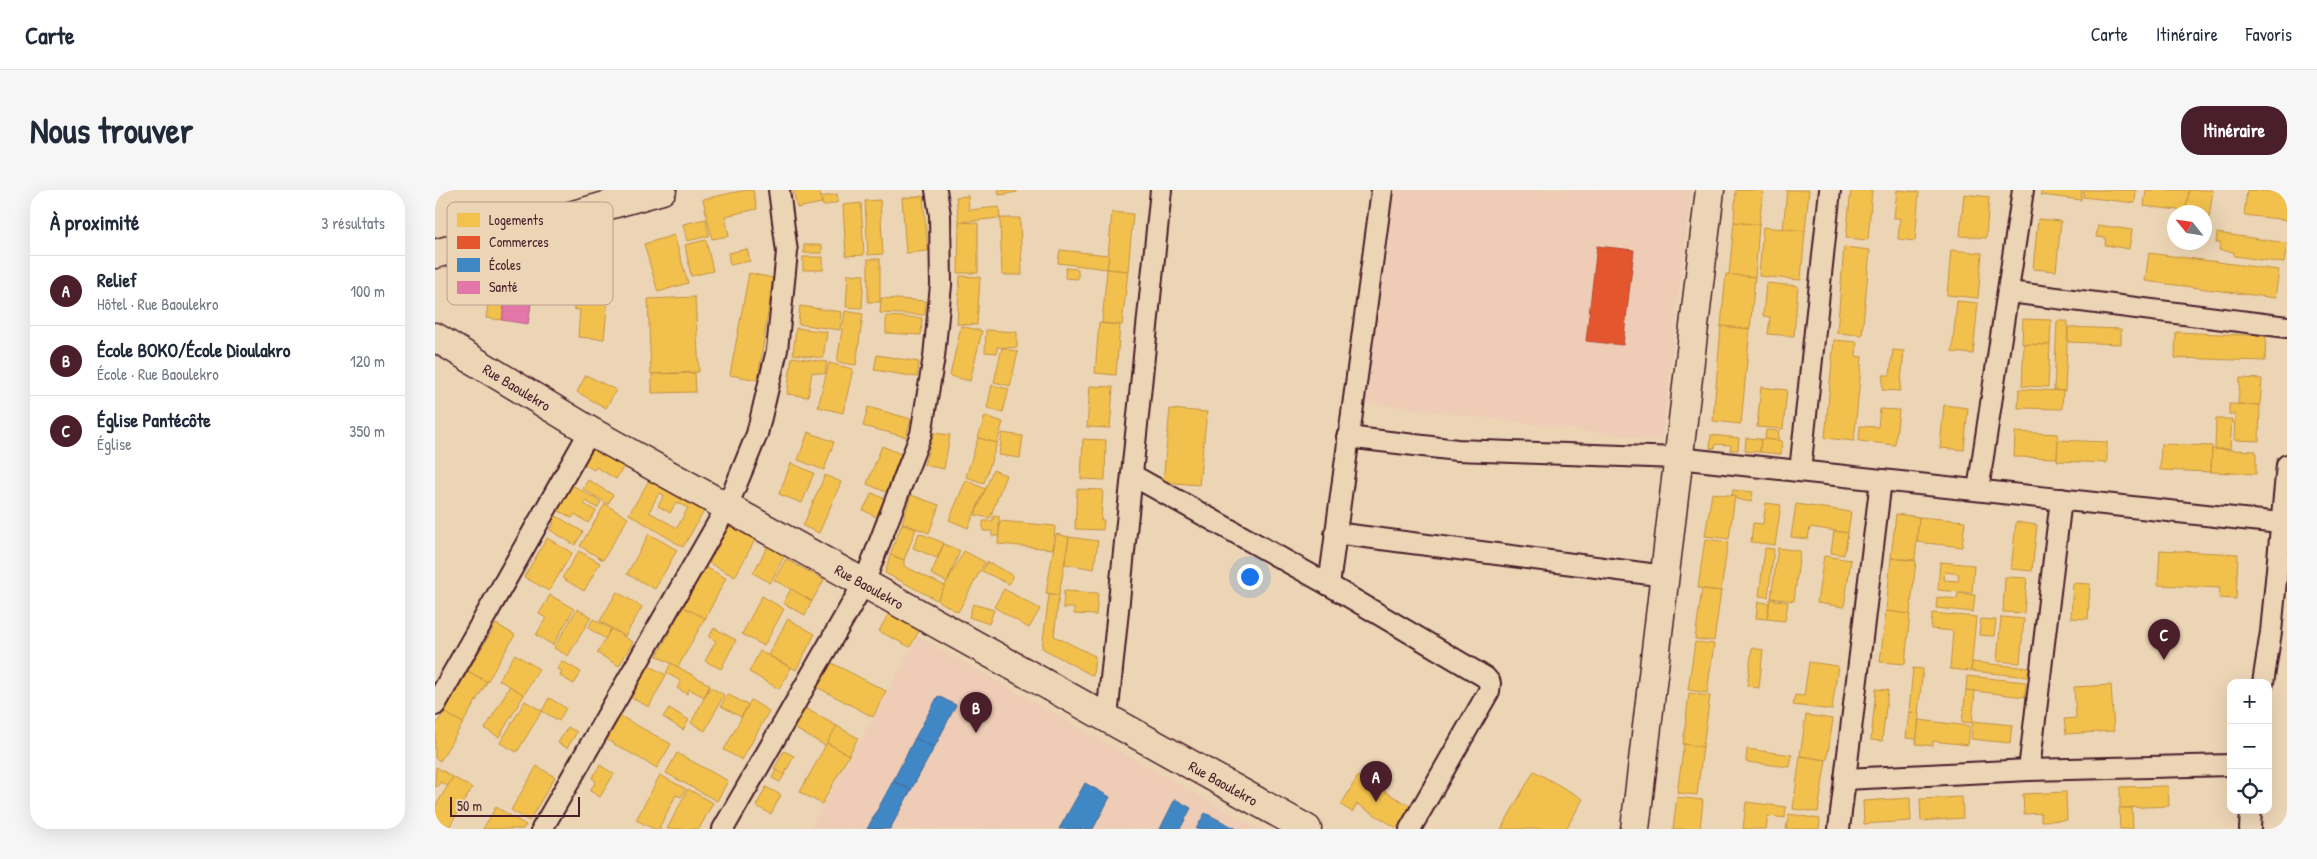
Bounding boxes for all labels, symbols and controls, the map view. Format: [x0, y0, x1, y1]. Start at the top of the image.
text: Carte [25, 19, 75, 51]
text: Carte [2091, 22, 2128, 47]
text: Itinéraire [2156, 22, 2218, 47]
text: Favoris [2246, 22, 2292, 47]
button: Itinéraire [2181, 106, 2287, 155]
text: Nous trouver [30, 107, 193, 154]
legend [447, 202, 613, 305]
north arrow [2167, 205, 2212, 250]
text: À proximité [50, 208, 139, 237]
text: Logements [489, 210, 543, 230]
text: 3 résultats [321, 212, 385, 234]
text: Commerces [489, 232, 549, 251]
text: Écoles [489, 255, 521, 274]
text: Relief [97, 267, 137, 293]
text: Santé [489, 277, 518, 296]
text: A [62, 280, 70, 302]
text: 100 m [350, 280, 385, 302]
text: Hôtel · Rue Baoulekro [97, 293, 218, 315]
text: École BOKO/École Dioulakro [97, 337, 290, 363]
text: B [62, 350, 70, 372]
text: 120 m [350, 350, 385, 372]
street label: Rue Baoulekro [479, 358, 555, 415]
text: École · Rue Baoulekro [97, 363, 219, 385]
text: Église Pantécôte [97, 407, 211, 433]
text: C [62, 420, 70, 442]
text: 350 m [349, 420, 385, 442]
text: Église [97, 433, 132, 455]
street label: Rue Baoulekro [831, 559, 908, 614]
your location [1237, 564, 1263, 590]
pin: C [2148, 619, 2180, 660]
map controls [2227, 679, 2272, 814]
button: + [2227, 679, 2272, 724]
pin: B [960, 692, 992, 733]
button: − [2227, 724, 2272, 769]
street label: Rue Baoulekro [1185, 755, 1262, 810]
pin: A [1360, 761, 1392, 802]
button: locate [2227, 769, 2272, 814]
scale bar [450, 794, 580, 817]
text: 50 m [457, 796, 482, 815]

